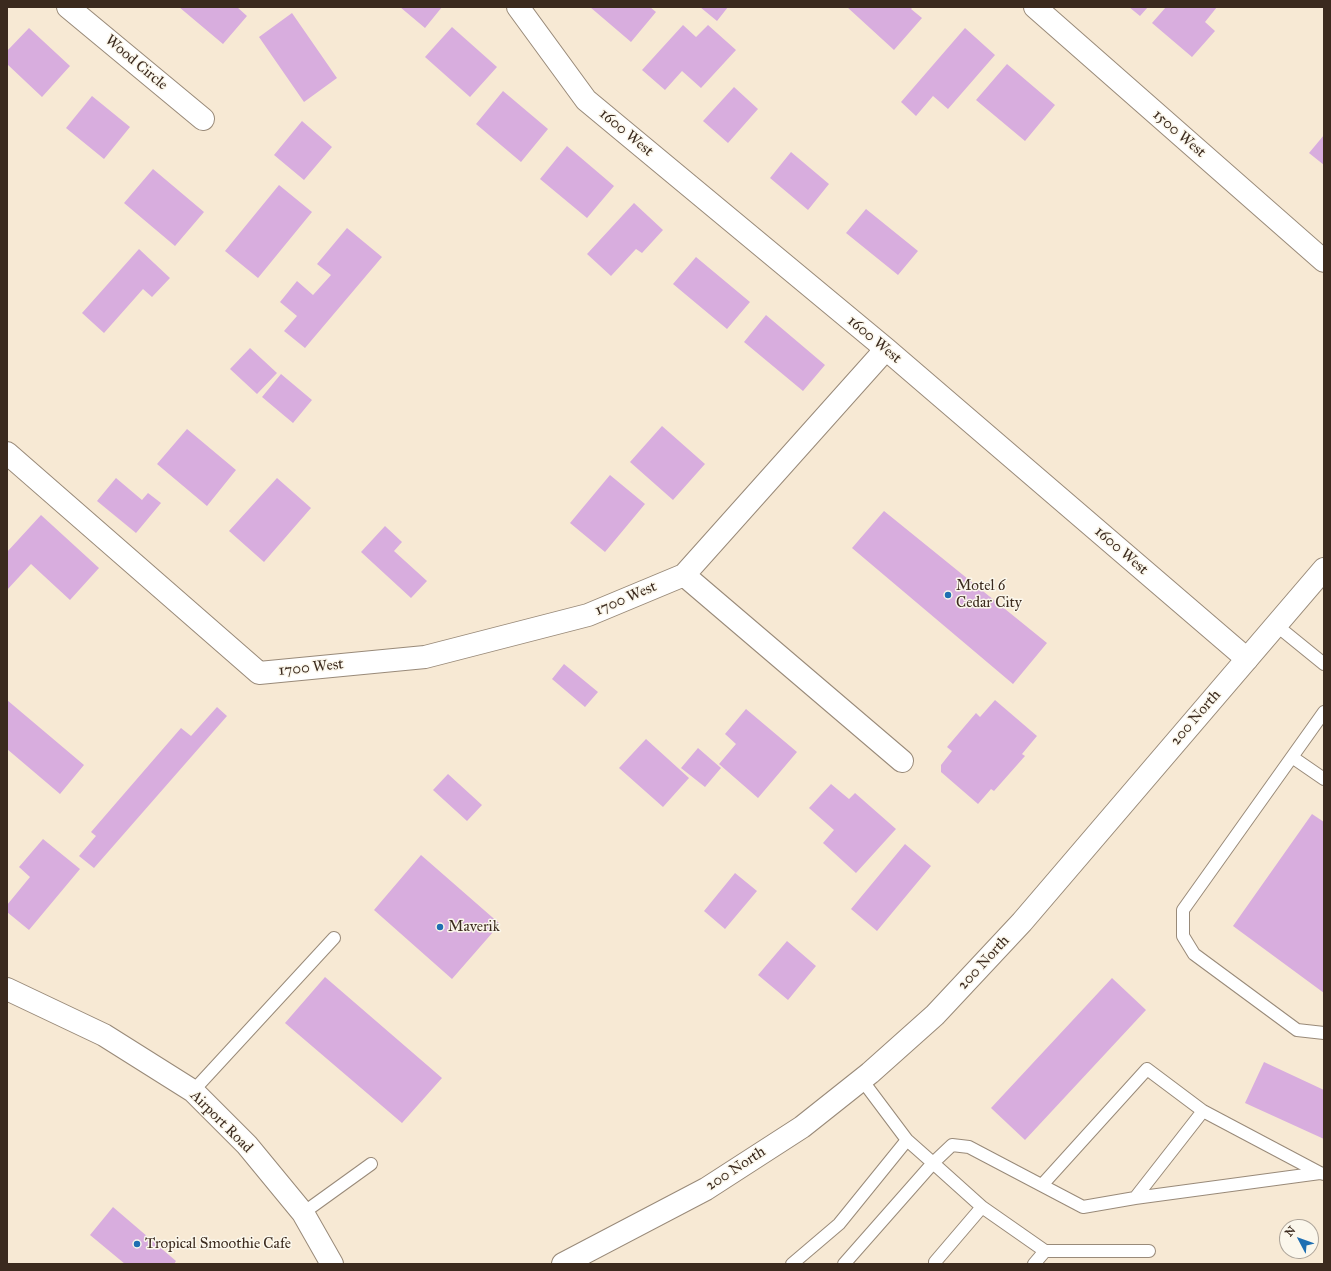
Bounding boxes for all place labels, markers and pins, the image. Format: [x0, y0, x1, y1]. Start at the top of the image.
place label: Motel 6 Cedar City [956, 577, 1022, 612]
marker: Motel 6 Cedar City [943, 590, 953, 600]
place label: Maverik [448, 918, 500, 936]
marker: Maverik [435, 922, 445, 932]
place label: Tropical Smoothie Cafe [145, 1235, 291, 1253]
marker: Tropical Smoothie Cafe [132, 1239, 142, 1249]

